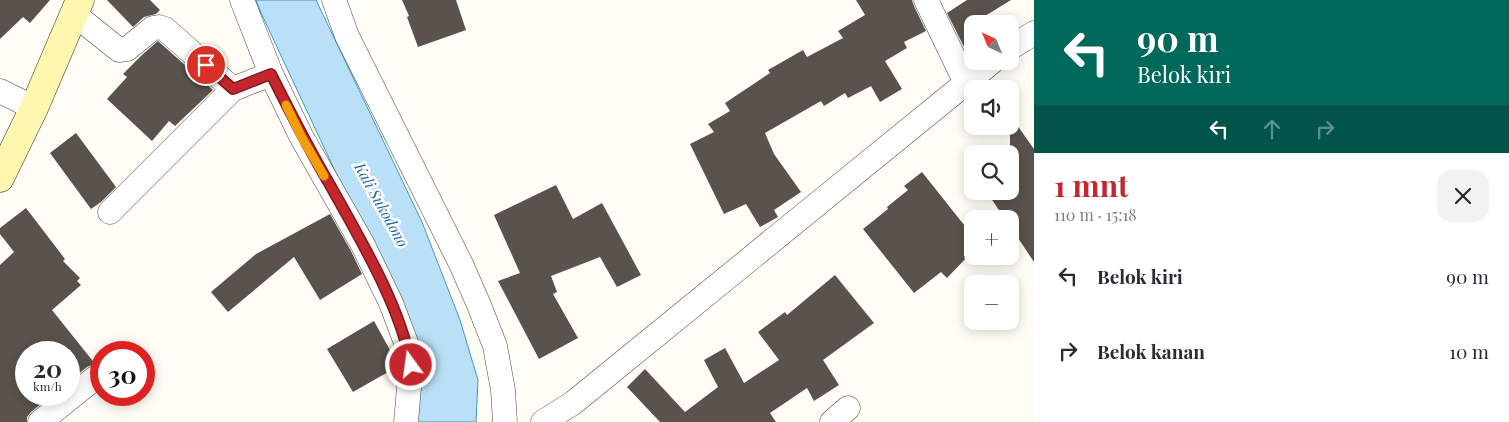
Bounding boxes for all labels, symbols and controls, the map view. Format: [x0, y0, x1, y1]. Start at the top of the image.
text: 90 m [1137, 14, 1219, 61]
north arrow [964, 15, 1019, 70]
map controls [964, 15, 1019, 330]
icon: left [1054, 20, 1119, 85]
pin [185, 44, 227, 86]
icon: arrive [192, 51, 220, 79]
text: Belok kiri [1137, 59, 1231, 89]
button: sound [964, 80, 1019, 135]
icon: left [1205, 115, 1233, 143]
icon: ahead [1258, 115, 1286, 143]
icon: right [1311, 115, 1339, 143]
button: search [964, 145, 1019, 200]
water label: Kali Sukodono [350, 158, 413, 250]
text: 1 mnt [1054, 165, 1129, 205]
button: close [1437, 170, 1489, 222]
text: 110 m · 15:18 [1054, 204, 1137, 225]
button: + [964, 210, 1019, 265]
icon: left [1054, 262, 1082, 290]
text: Belok kiri [1097, 263, 1183, 289]
text: 90 m [1446, 263, 1489, 289]
button: − [964, 275, 1019, 330]
icon: right [1054, 337, 1082, 365]
position arrow [384, 338, 436, 390]
text: Belok kanan [1097, 338, 1205, 364]
text: 10 m [1449, 338, 1489, 364]
speed limit sign: 30 [90, 341, 155, 406]
text: 20 [33, 351, 62, 384]
text: km/h [33, 378, 62, 394]

